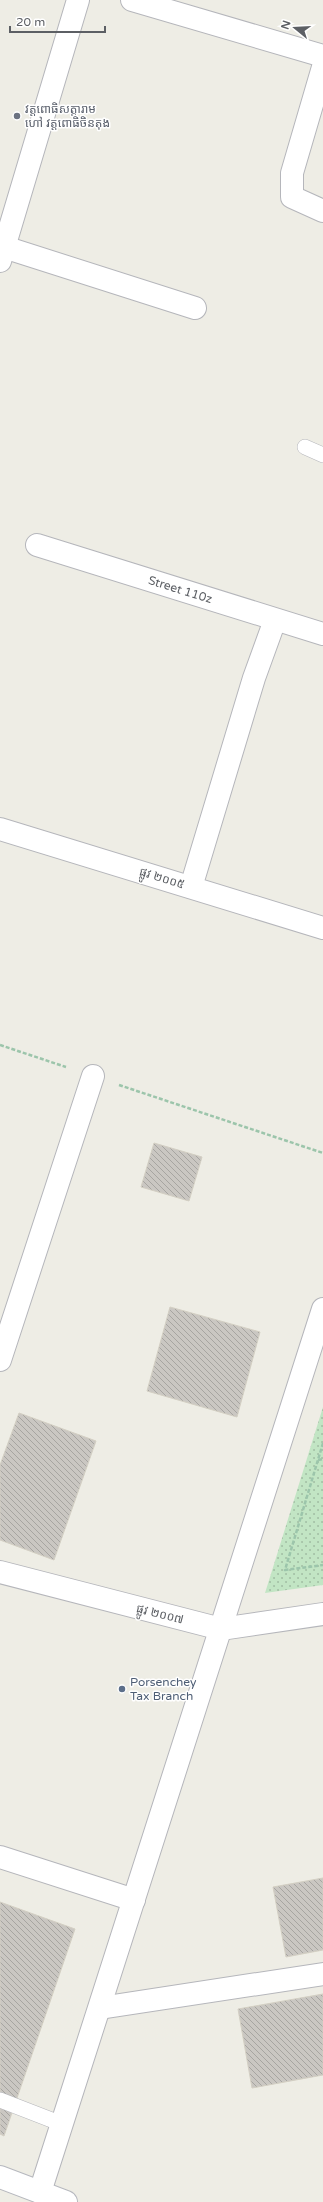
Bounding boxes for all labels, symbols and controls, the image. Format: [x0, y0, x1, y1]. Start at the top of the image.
scale bar [10, 8, 105, 34]
north arrow [275, 8, 315, 48]
text: 20 m [16, 15, 45, 29]
text: N [278, 19, 294, 31]
place label: វត្តពោធិសត្តារាម ហៅ វត្តពោធិចិនតុង [25, 102, 110, 130]
marker: វត្តពោធិសត្តារាម ហៅ វត្តពោធិចិនតុង [12, 111, 22, 121]
street label: Street 110z [147, 573, 214, 606]
street label: ផ្លូវ ២០០៥ [137, 865, 186, 895]
street label: ផ្លូវ ២០០៧ [134, 1601, 185, 1630]
place label: Porsenchey Tax Branch [130, 1675, 197, 1703]
marker: Porsenchey Tax Branch [117, 1684, 127, 1694]

